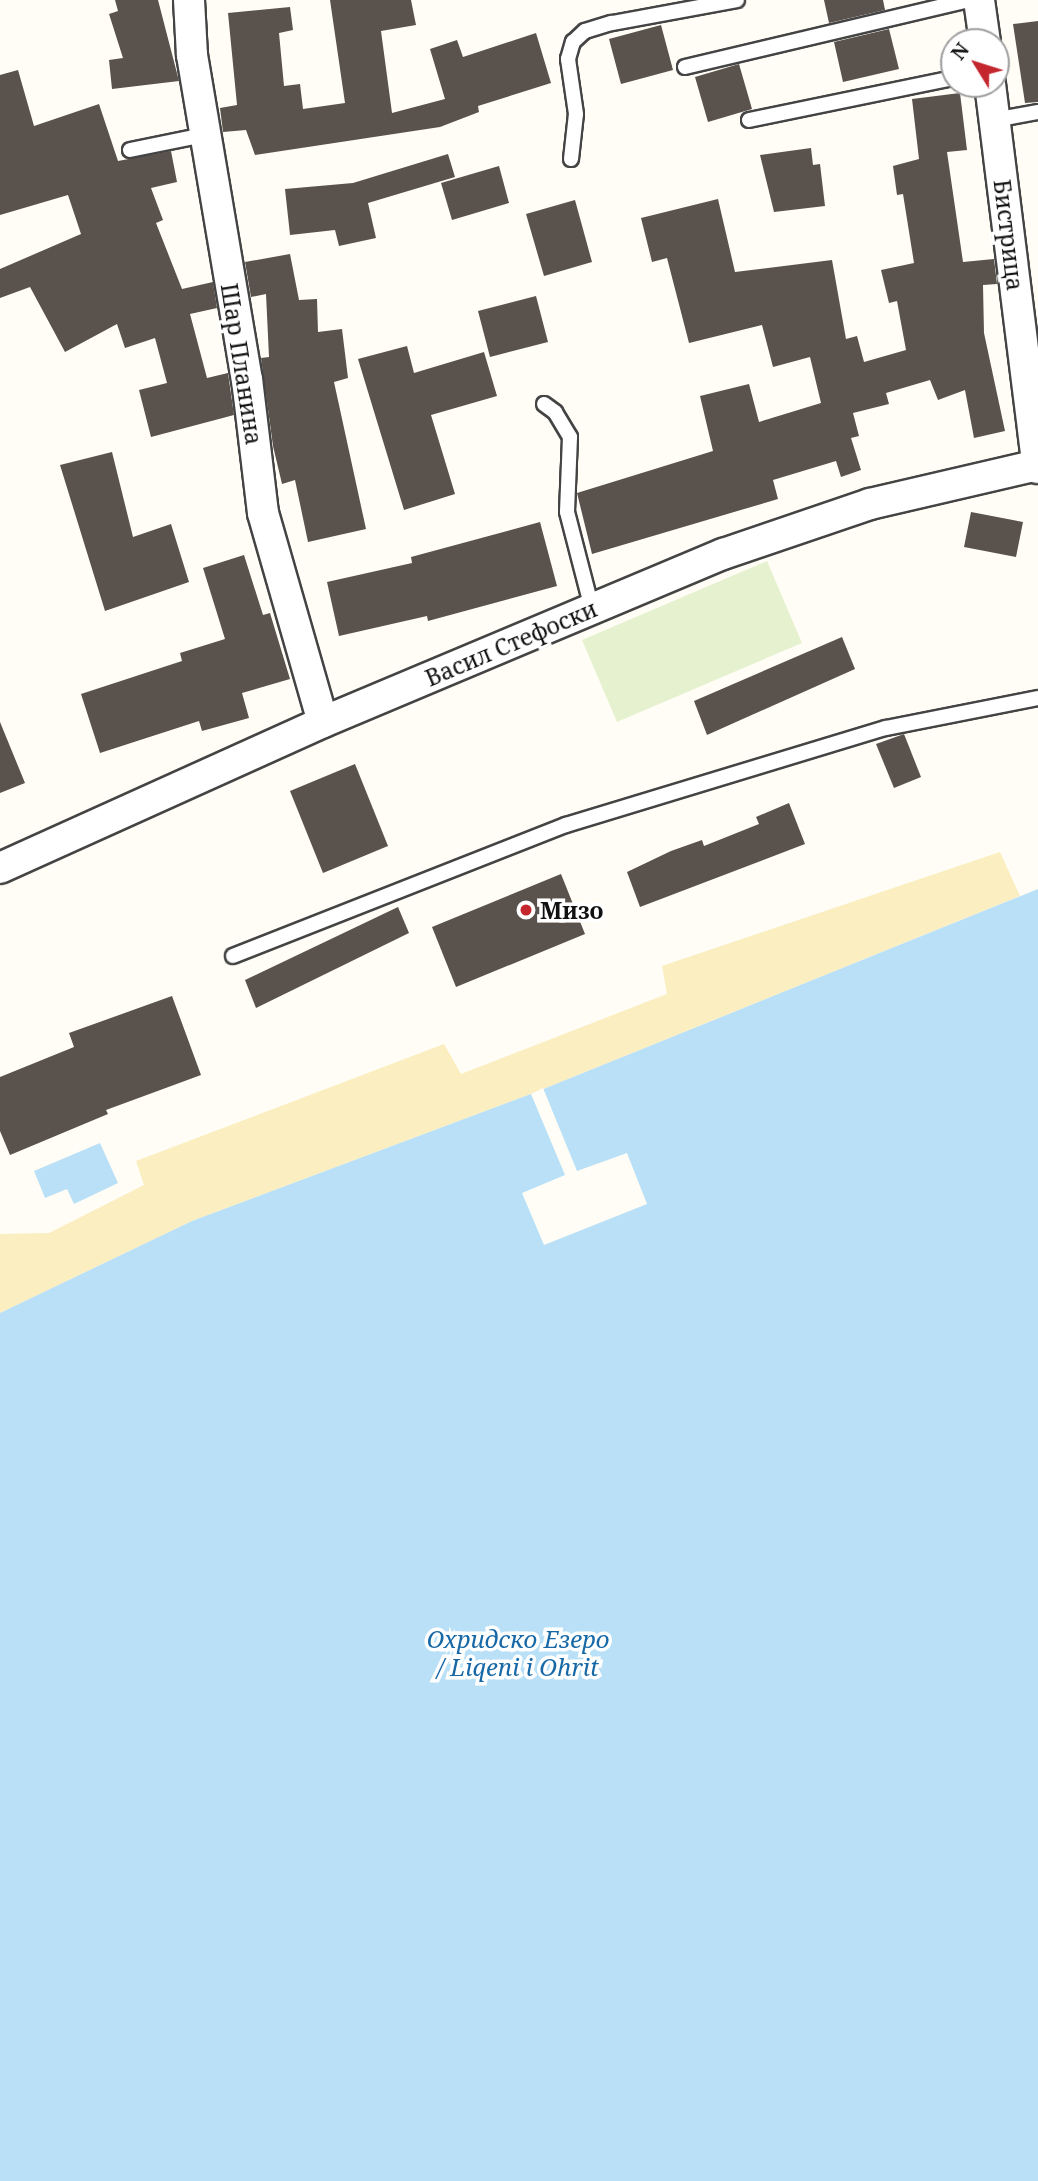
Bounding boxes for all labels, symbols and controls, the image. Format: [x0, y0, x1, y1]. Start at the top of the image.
north arrow [940, 28, 1010, 98]
text: N [945, 37, 975, 65]
street label: Бистрица [988, 178, 1030, 292]
street label: Шар Планина [216, 281, 268, 447]
street label: Васил Стефоски [421, 594, 601, 692]
place label: Мизо [540, 896, 604, 924]
marker: Мизо [518, 902, 534, 918]
water label: Охридско Езеро / Liqeni i Ohrit [426, 1625, 610, 1681]

